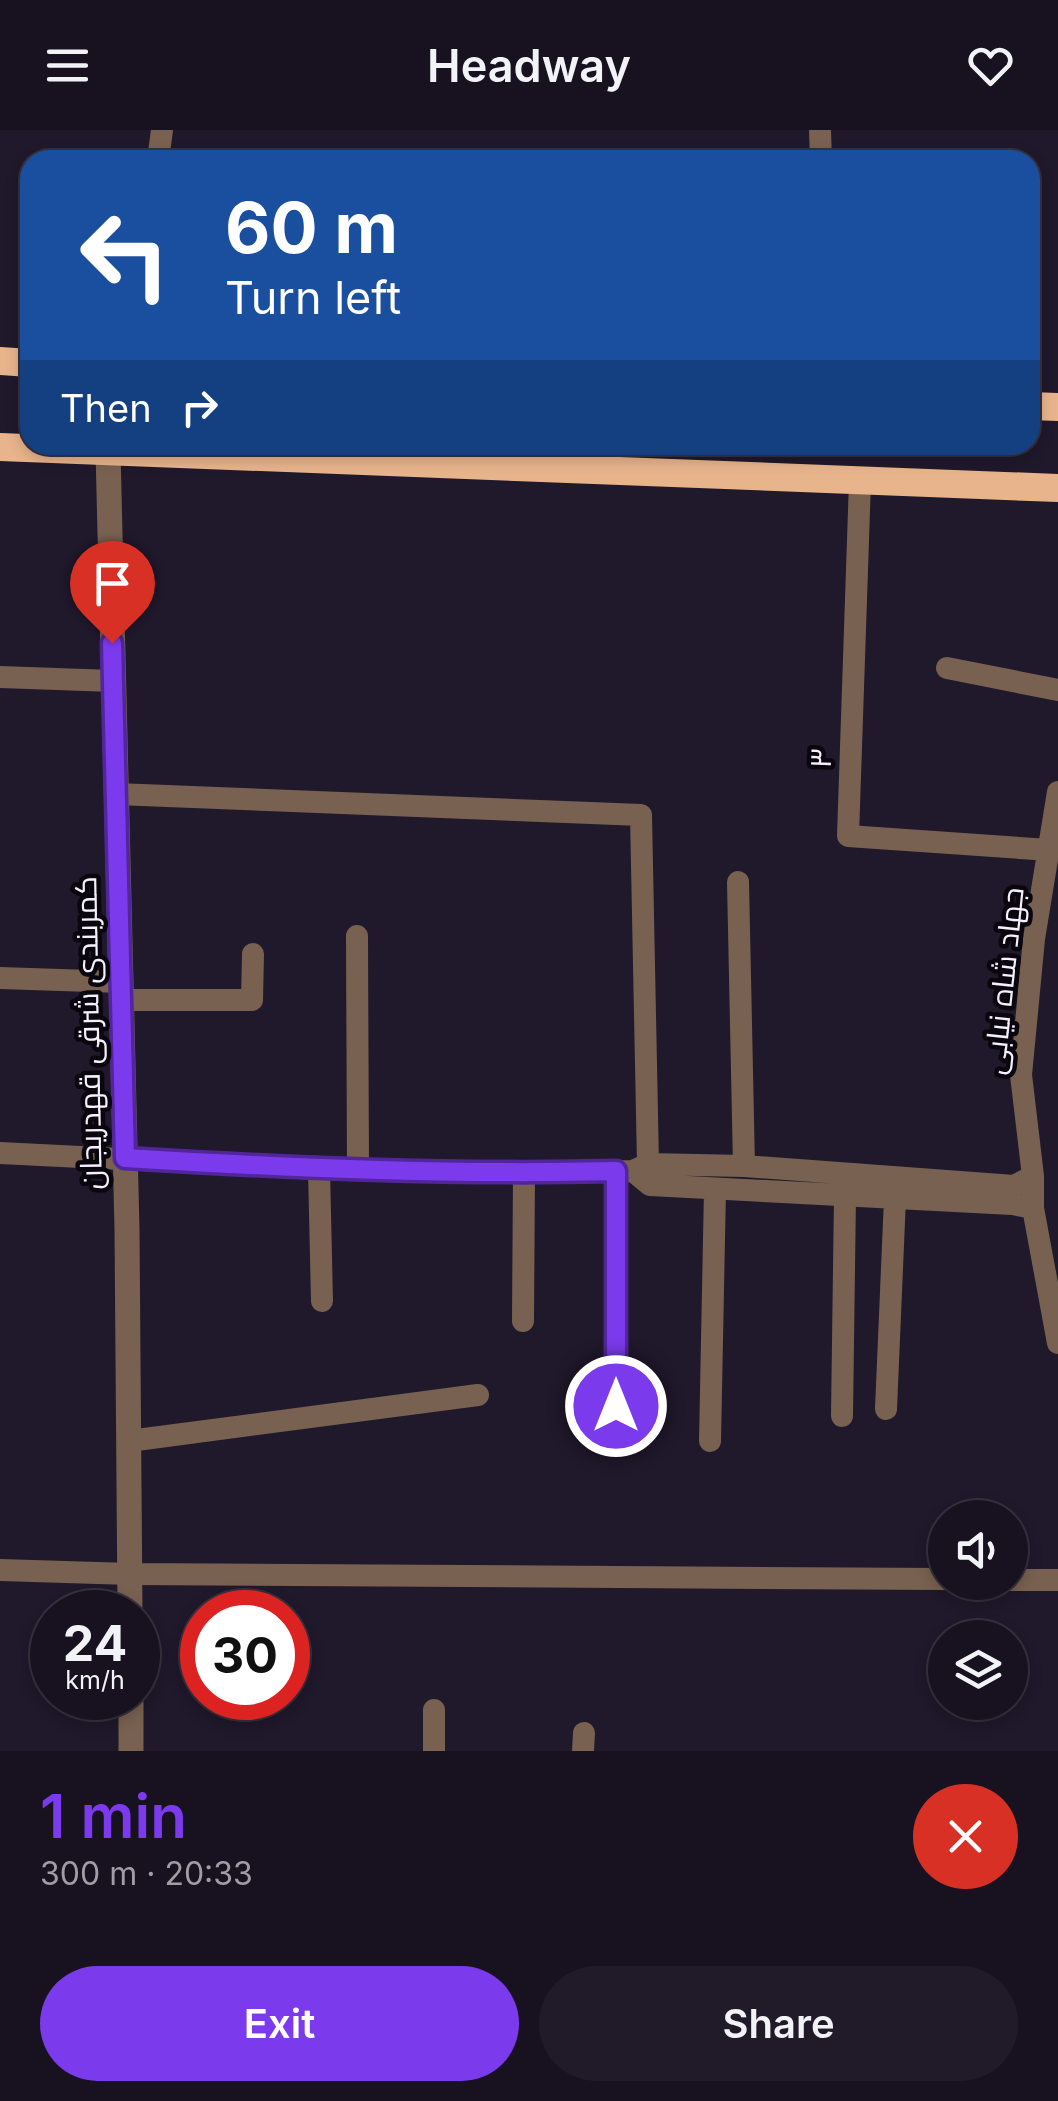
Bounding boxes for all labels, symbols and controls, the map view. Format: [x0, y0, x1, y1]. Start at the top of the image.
icon: menu [40, 38, 95, 93]
text: Headway [427, 38, 631, 93]
icon: heart [963, 38, 1018, 93]
text: 60 m [225, 185, 398, 270]
icon: left [60, 190, 190, 320]
text: Turn left [225, 270, 401, 325]
icon: right [172, 380, 227, 435]
text: Then [60, 385, 152, 431]
pin [70, 541, 155, 644]
icon: arrive [85, 556, 140, 611]
street label: ۳ [802, 747, 838, 769]
street label: کمربندی شرقی قهدریجان [67, 876, 110, 1190]
street label: جهاد شاه نیابی [975, 885, 1032, 1076]
position arrow [564, 1354, 668, 1458]
map controls [928, 1500, 1028, 1720]
button: sound [928, 1500, 1028, 1600]
speed limit sign: 30 [180, 1590, 310, 1720]
text: 24 [63, 1613, 127, 1673]
button: layers [928, 1620, 1028, 1720]
text: km/h [65, 1665, 125, 1695]
text: 1 min [40, 1780, 187, 1852]
button: close [913, 1784, 1018, 1889]
text: 300 m · 20:33 [40, 1854, 253, 1893]
button: Exit [40, 1966, 519, 2081]
button: Share [539, 1966, 1018, 2081]

